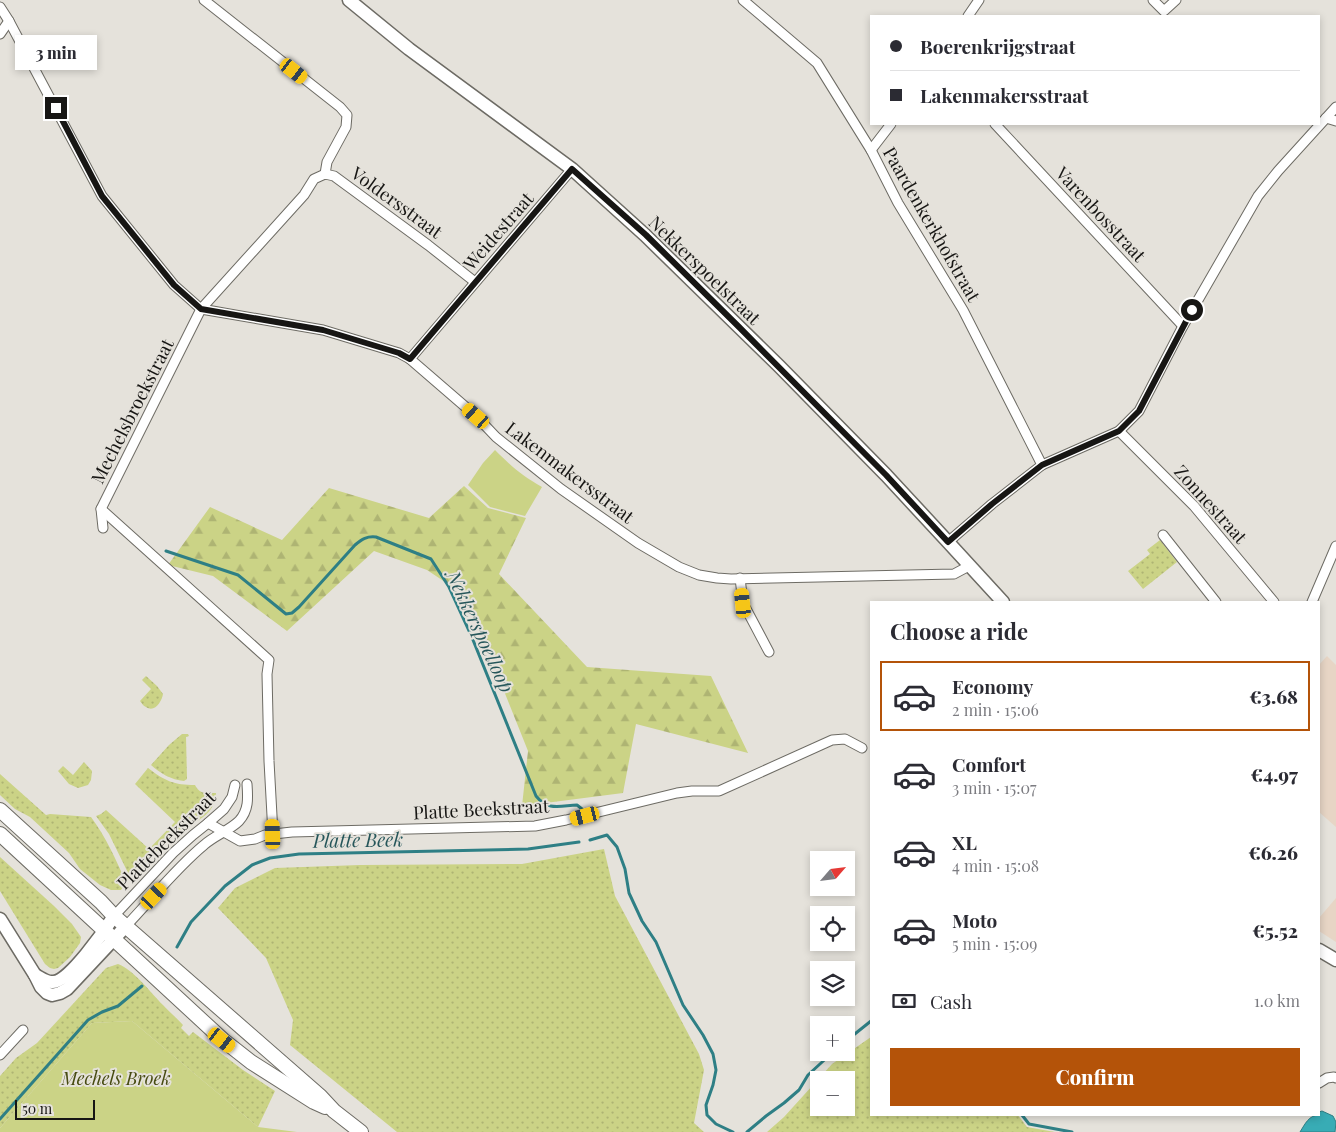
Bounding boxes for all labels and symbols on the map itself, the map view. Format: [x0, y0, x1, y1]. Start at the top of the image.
callout: 3 min [15, 36, 97, 70]
car [277, 56, 310, 86]
route end [45, 97, 67, 119]
street label: Paardenkerkhofstraat [878, 142, 986, 306]
street label: Voldersstraat [346, 160, 448, 244]
street label: Varenbosstraat [1050, 161, 1152, 267]
street label: Weidestraat [457, 187, 539, 276]
street label: Nekkerspoelstraat [644, 210, 767, 330]
route start [1181, 299, 1203, 321]
street label: Mechelsbroekstraat [85, 334, 179, 487]
car [459, 400, 492, 432]
street label: Lakenmakersstraat [501, 416, 640, 529]
street label: Zonnestraat [1169, 460, 1253, 549]
water label: Nekkerspoelloop [440, 564, 521, 696]
car [733, 587, 752, 619]
street label: Plattebeekstraat [111, 785, 221, 895]
street label: Platte Beekstraat [412, 793, 550, 825]
car [568, 805, 601, 827]
car [264, 819, 281, 849]
water label: Platte Beek [312, 825, 404, 853]
north arrow [810, 851, 855, 896]
car [138, 880, 169, 912]
car [205, 1025, 238, 1055]
park label: Mechels Broek [61, 1066, 170, 1090]
scale bar [15, 1097, 95, 1120]

